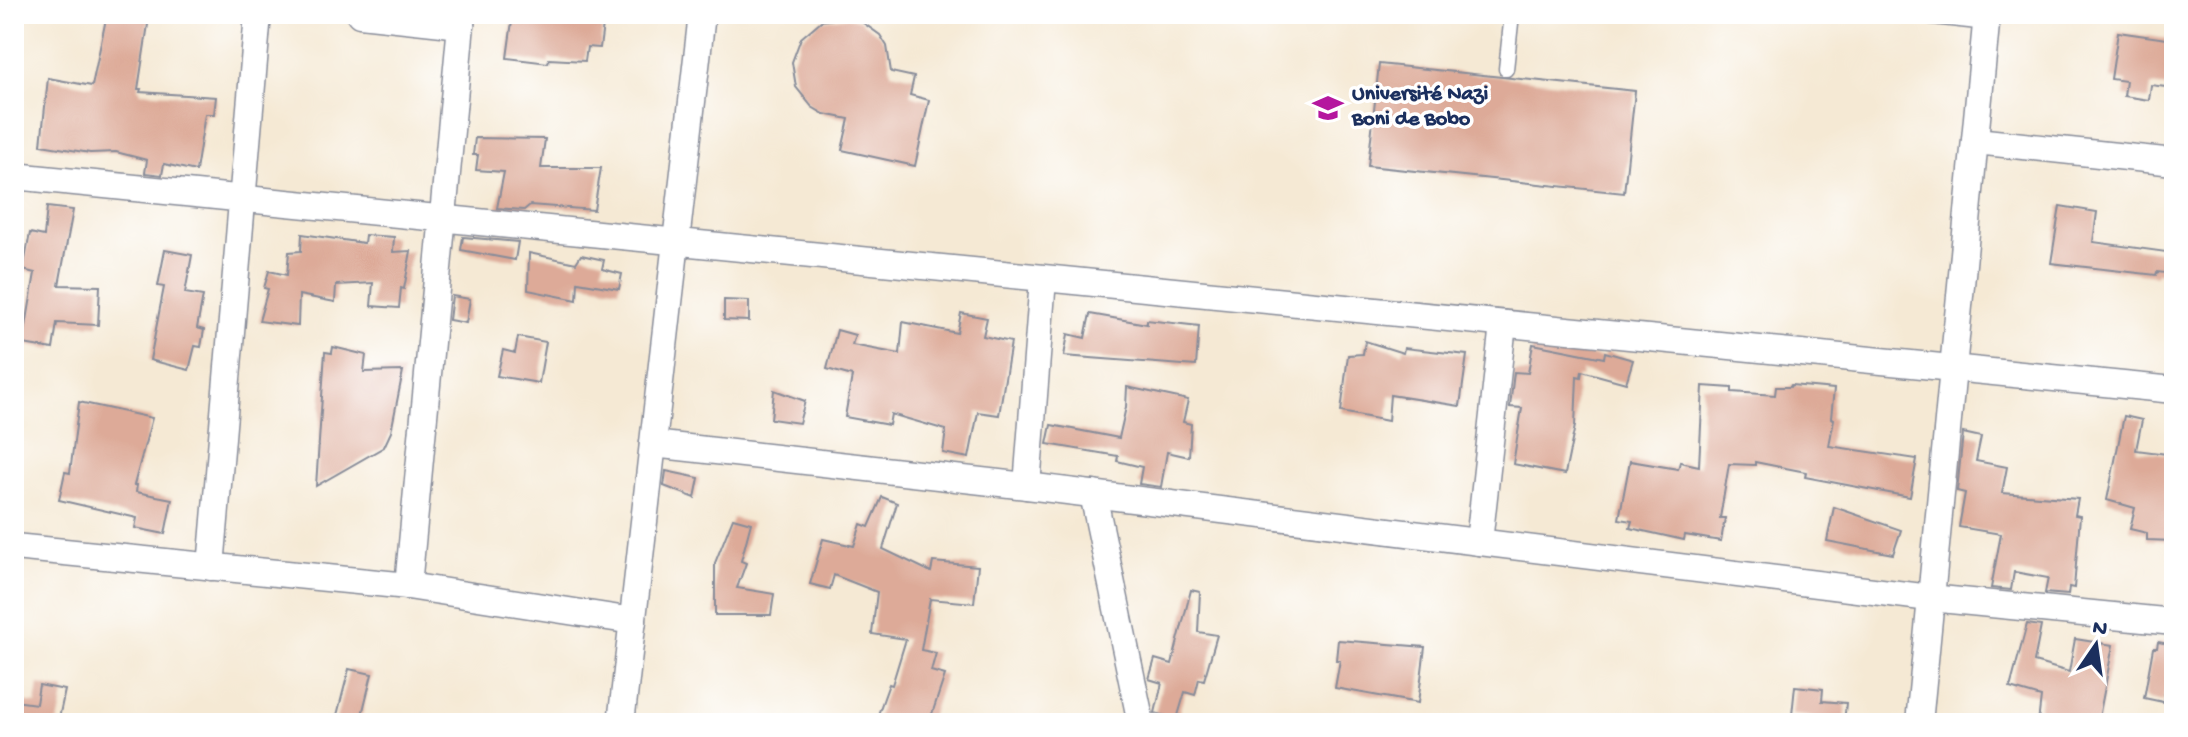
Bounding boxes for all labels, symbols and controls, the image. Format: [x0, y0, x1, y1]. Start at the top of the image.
place label: Université Nazi Boni de Bobo [1351, 82, 1488, 133]
school or university icon: Université Nazi Boni de Bobo [1311, 91, 1345, 125]
north arrow [2056, 605, 2136, 685]
text: N [2090, 615, 2110, 644]

